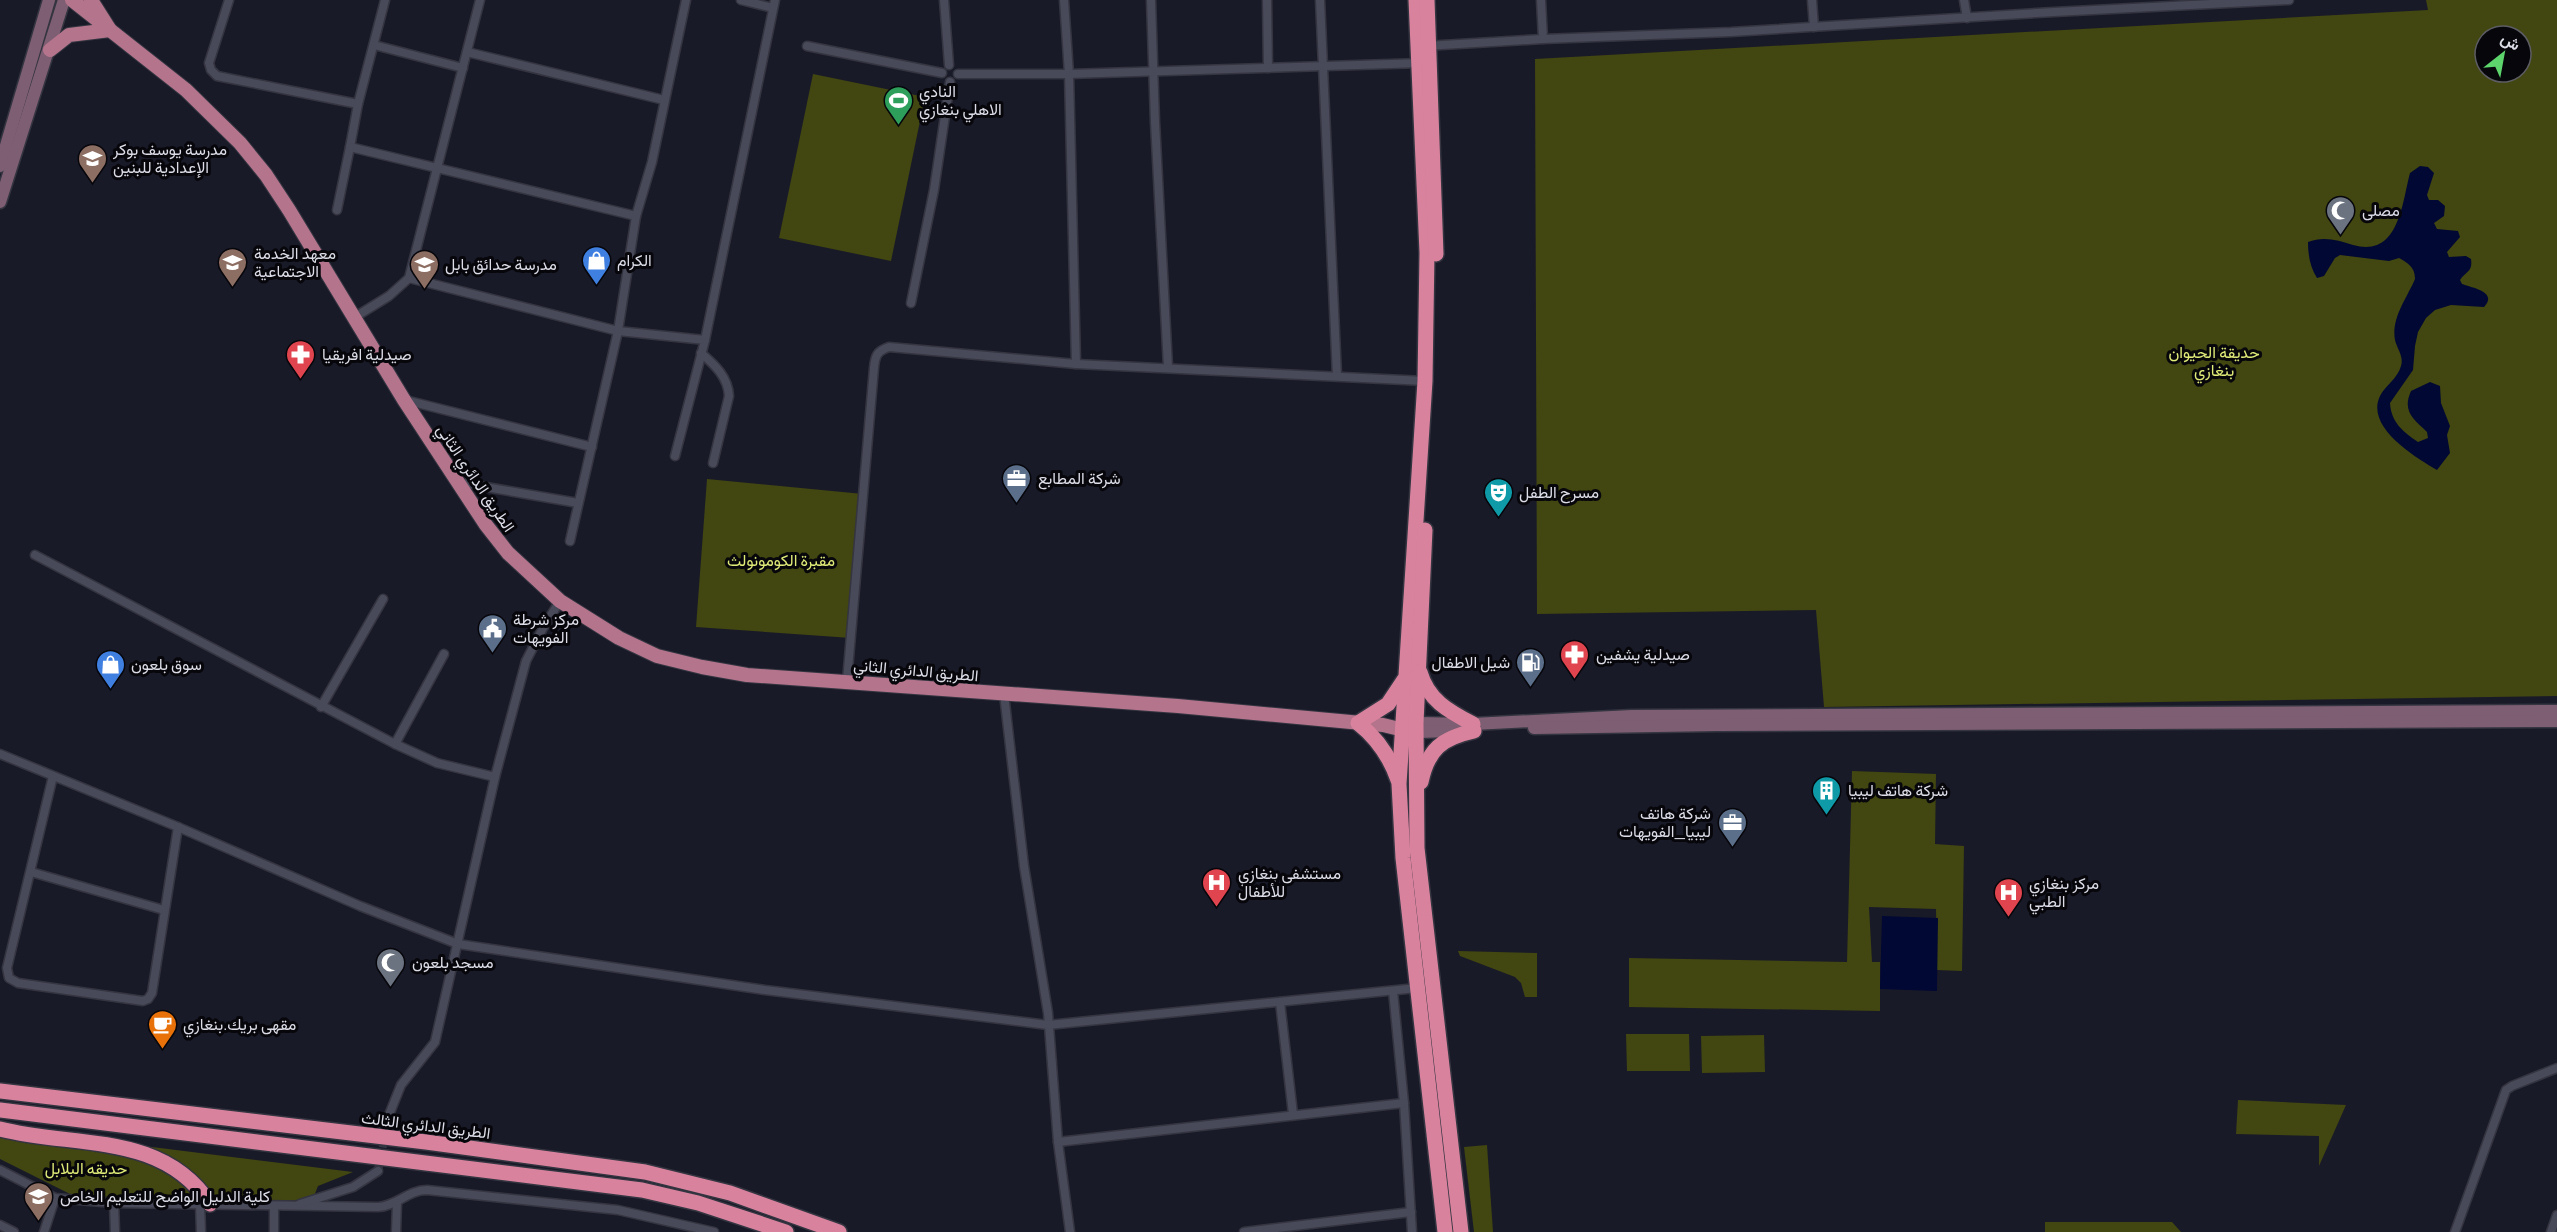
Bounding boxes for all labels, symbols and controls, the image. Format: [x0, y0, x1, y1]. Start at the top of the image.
north arrow [2473, 24, 2533, 84]
text: ش [2497, 27, 2525, 56]
place label: النادي الاهلي بنغازي [919, 80, 1002, 123]
sports icon: النادي الاهلي بنغازي [882, 84, 914, 126]
place label: مدرسة يوسف بوكر الإعدادية للبنين [112, 138, 227, 178]
school or university icon: مدرسة يوسف بوكر الإعدادية للبنين [76, 142, 108, 184]
mosque icon: مصلى [2325, 194, 2357, 236]
place label: مصلى [2362, 199, 2400, 221]
place label: معهد الخدمة الاجتماعية [254, 242, 336, 282]
shop icon: الكرام [580, 244, 612, 286]
school or university icon: معهد الخدمة الاجتماعية [217, 246, 249, 288]
school or university icon: مدرسة حدائق بابل [408, 248, 440, 290]
place label: الكرام [617, 249, 652, 271]
place label: مدرسة حدائق بابل [445, 253, 557, 275]
pharmacy icon: صيدلية افريقيا [285, 338, 317, 380]
park label: حديقة الحيوان بنغازي [2168, 341, 2260, 384]
place label: صيدلية افريقيا [322, 343, 412, 365]
street label: الطريق الدائري الثاني [429, 420, 520, 538]
office icon: شركة المطابع [1001, 462, 1033, 504]
place label: شركة المطابع [1038, 467, 1121, 490]
theatre icon: مسرح الطفل [1482, 476, 1514, 518]
place label: مسرح الطفل [1519, 481, 1599, 504]
park label: مقبرة الكومونولث [727, 549, 835, 571]
place label: مركز شرطة الفويهات [513, 608, 579, 648]
public building icon: مركز شرطة الفويهات [476, 612, 508, 654]
pharmacy icon: صيدلية يشفين [1559, 638, 1591, 680]
place label: صيدلية يشفين [1596, 643, 1690, 665]
fuel station icon: شيل الاطفال [1515, 646, 1547, 688]
shop icon: سوق بلعون [94, 648, 126, 690]
place label: شيل الاطفال [1432, 651, 1510, 673]
place label: سوق بلعون [131, 653, 202, 675]
street label: الطريق الدائري الثاني [852, 654, 979, 689]
building icon: شركة هاتف ليبيا [1811, 774, 1843, 816]
place label: شركة هاتف ليبيا [1848, 779, 1948, 801]
place label: شركة هاتف ليبيا_الفويهات [1619, 802, 1711, 842]
office icon: شركة هاتف ليبيا_الفويهات [1716, 806, 1748, 848]
place label: مستشفى بنغازي للأطفال [1238, 862, 1341, 902]
hospital icon: مستشفى بنغازي للأطفال [1201, 866, 1233, 908]
place label: مركز بنغازي الطبي [2029, 872, 2099, 915]
hospital icon: مركز بنغازي الطبي [1992, 876, 2024, 918]
mosque icon: مسجد بلعون [375, 946, 407, 988]
place label: مسجد بلعون [412, 951, 494, 973]
cafe icon: مقهى بريك.بنغازي [146, 1008, 178, 1050]
place label: مقهى بريك.بنغازي [183, 1013, 296, 1038]
street label: الطريق الدائري الثالث [360, 1106, 492, 1147]
park label: حديقه البلابل [45, 1157, 128, 1179]
school or university icon: كلية الدليل الواضح للتعليم الخاص [23, 1180, 55, 1222]
place label: كلية الدليل الواضح للتعليم الخاص [60, 1185, 270, 1208]

